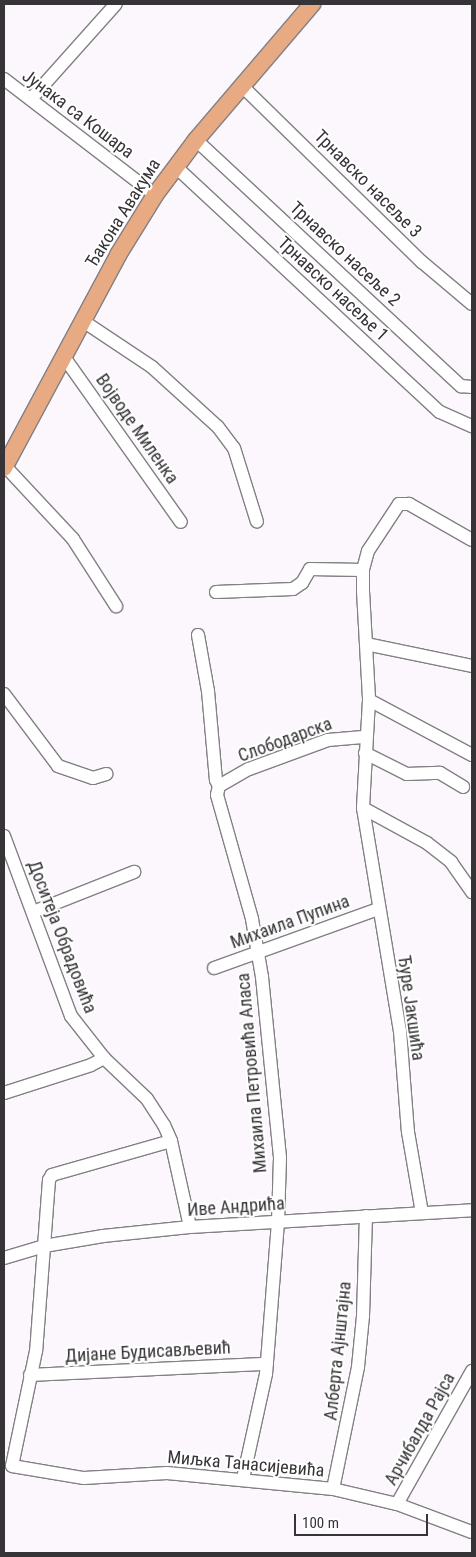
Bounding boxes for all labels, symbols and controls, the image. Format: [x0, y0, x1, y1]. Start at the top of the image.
street label: Јунака са Кошара [18, 65, 138, 163]
street label: Трнавско насеље 3 [310, 126, 426, 242]
street label: Ђакона Авакума [81, 155, 165, 271]
street label: Трнавско насеље 2 [285, 197, 405, 311]
street label: Трнавско насеље 1 [273, 232, 393, 346]
street label: Војводе Миленка [91, 370, 183, 488]
street label: Слободарска [235, 713, 335, 767]
street label: Доситеја Обрадовића [23, 858, 101, 1016]
street label: Михаила Пупина [227, 890, 353, 954]
street label: Ђуре Јакшића [393, 954, 429, 1062]
street label: Михаила Петровића Аласа [232, 972, 272, 1174]
street label: Иве Андрића [187, 1193, 285, 1221]
street label: Алберта Ајнштајна [320, 1280, 356, 1422]
street label: Дијане Будисављевић [65, 1337, 231, 1367]
street label: Арчибалда Рајса [380, 1369, 460, 1489]
street label: Миљка Танасијевића [166, 1446, 326, 1482]
scale bar [296, 1504, 430, 1536]
text: 100 m [302, 1514, 339, 1532]

